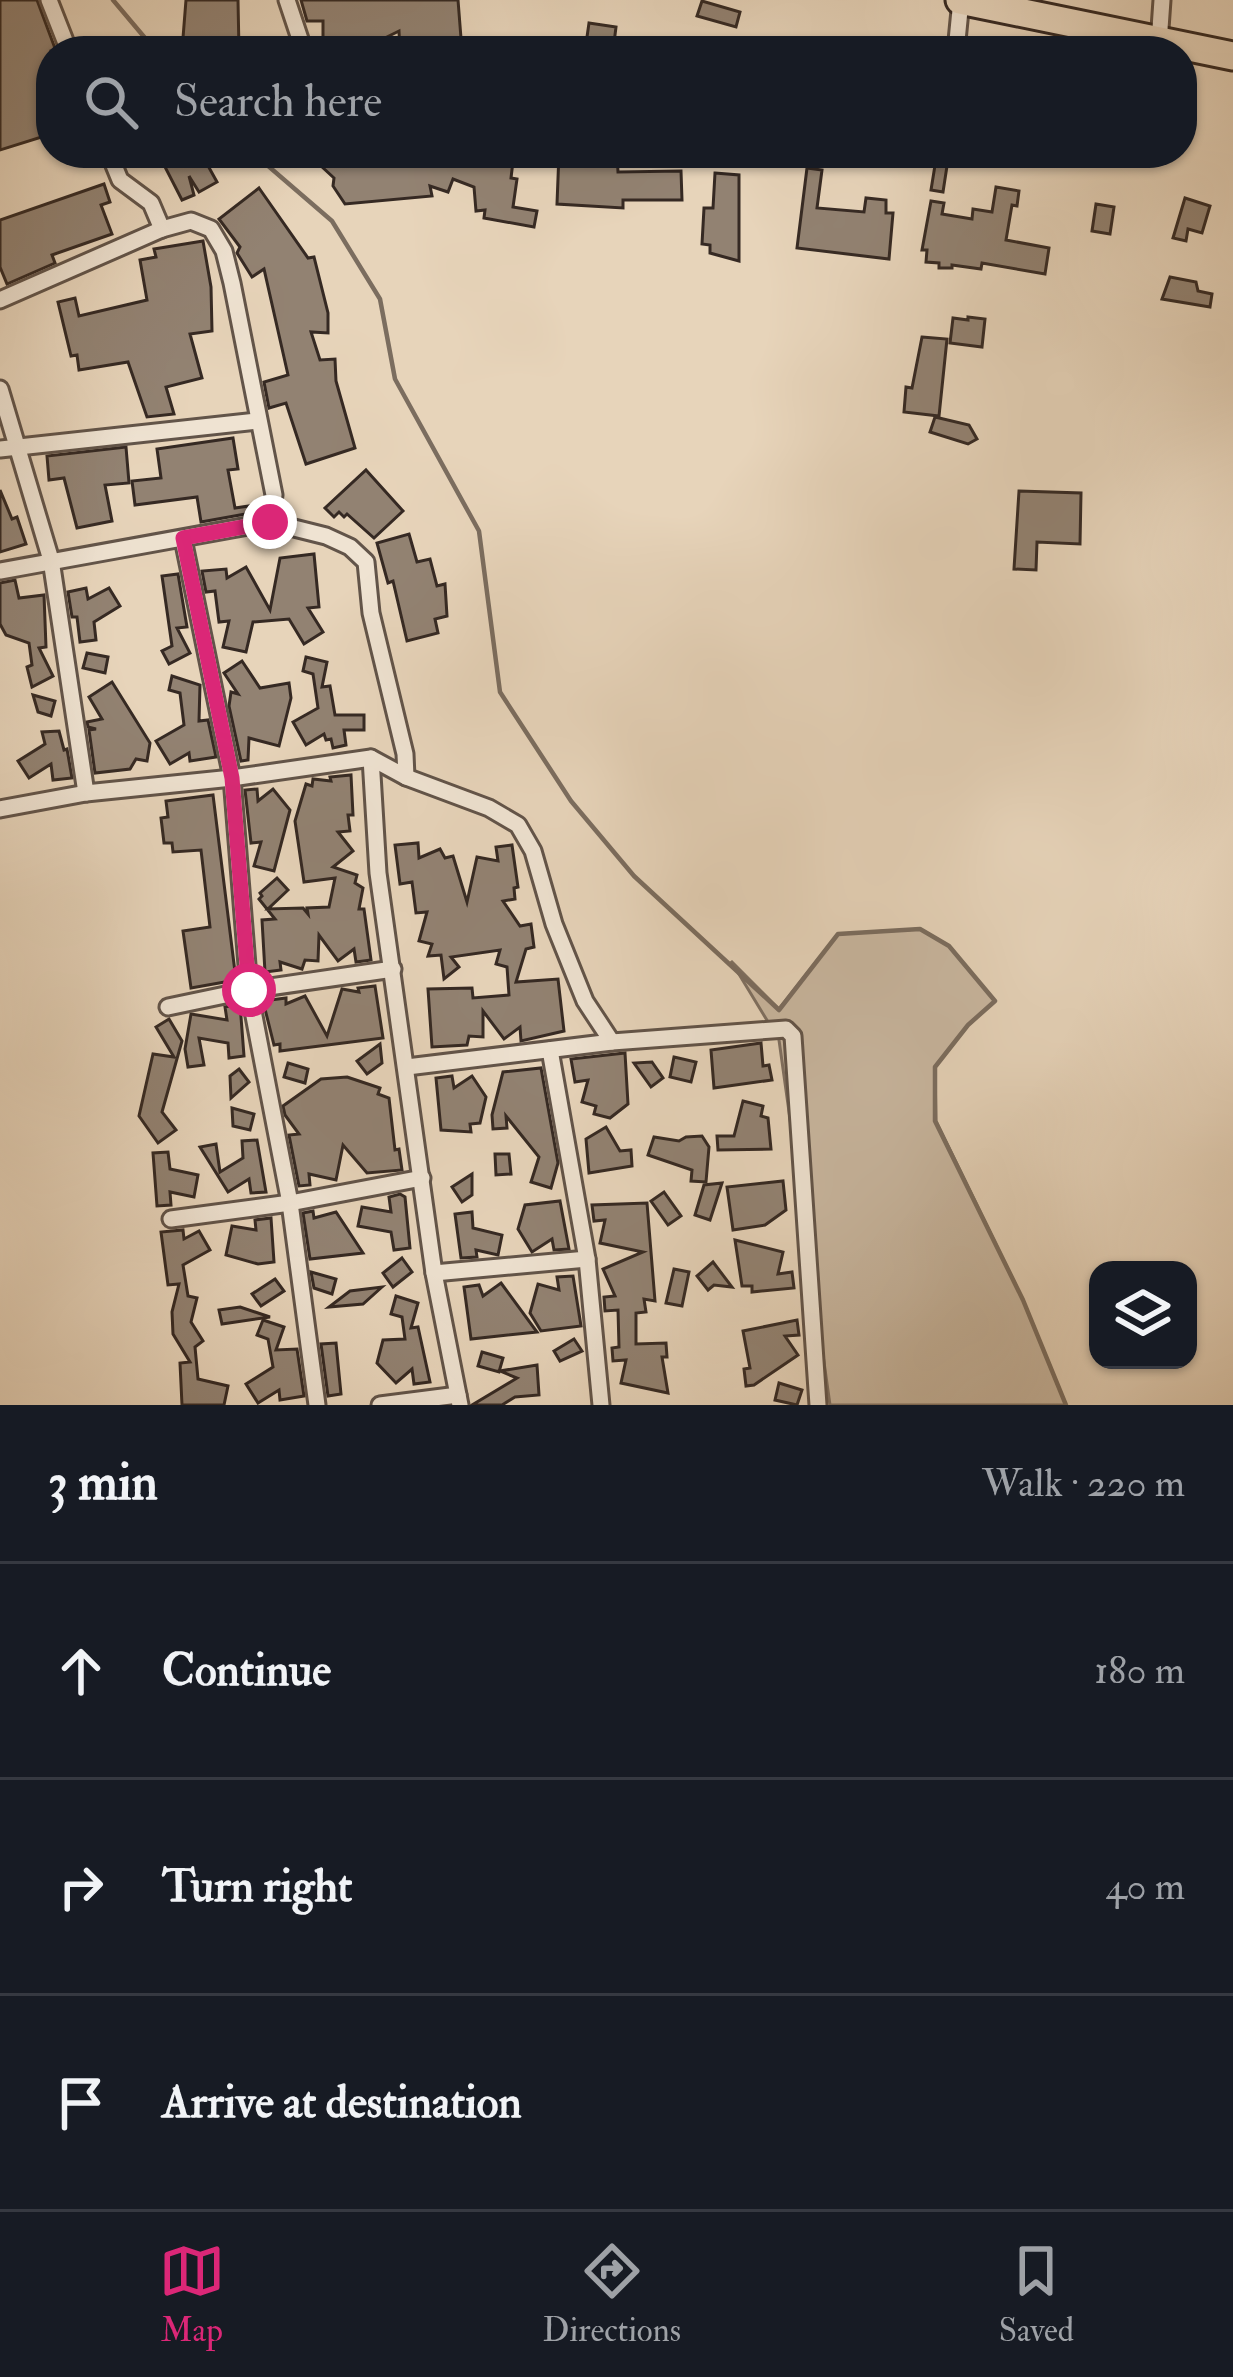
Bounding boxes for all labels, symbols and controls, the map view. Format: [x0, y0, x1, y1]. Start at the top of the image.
search box [36, 36, 1197, 168]
icon: search [78, 69, 144, 135]
text: Search here [174, 74, 382, 130]
route end [243, 495, 297, 549]
route start [222, 963, 276, 1017]
map controls [1089, 1261, 1197, 1369]
button: layers [1089, 1261, 1197, 1369]
text: 3 min [48, 1451, 158, 1515]
text: Walk · 220 m [982, 1459, 1185, 1508]
icon: ahead [48, 1638, 114, 1704]
text: Continue [162, 1643, 331, 1699]
text: 180 m [1094, 1646, 1185, 1695]
icon: right [48, 1854, 114, 1920]
text: Turn right [162, 1859, 352, 1915]
text: 40 m [1106, 1862, 1185, 1911]
icon: arrive [48, 2070, 114, 2136]
text: Arrive at destination [162, 2075, 522, 2131]
tab: Map [159, 2238, 225, 2351]
tab: Directions [543, 2238, 681, 2351]
tab: Saved [999, 2238, 1074, 2351]

